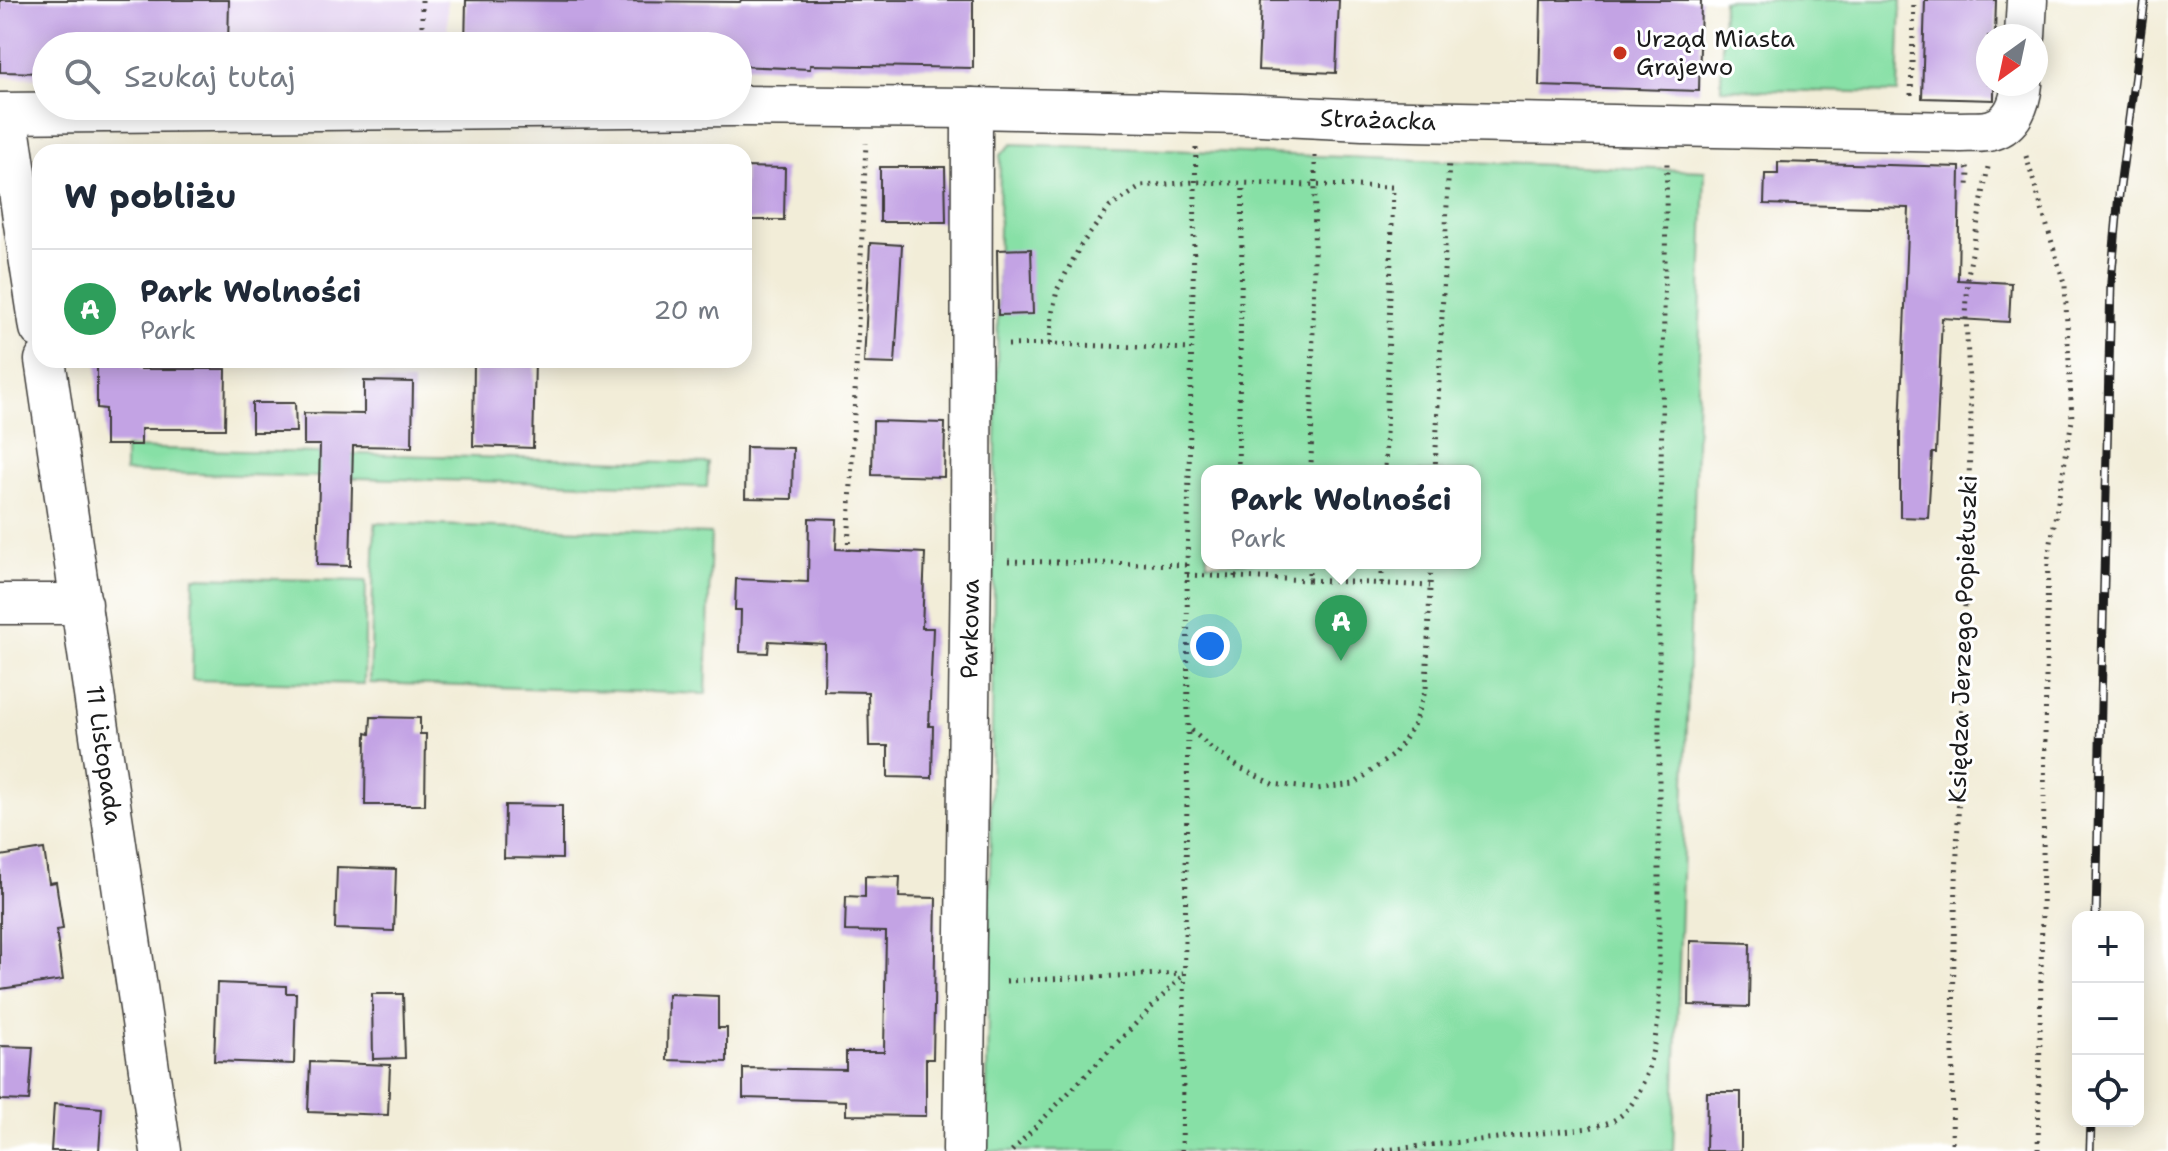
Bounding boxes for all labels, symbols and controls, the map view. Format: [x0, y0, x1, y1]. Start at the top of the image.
place label: Urząd Miasta Grajewo [1636, 23, 1795, 83]
north arrow [1976, 24, 2048, 96]
search box [32, 32, 752, 120]
marker: Urząd Miasta Grajewo [1611, 44, 1629, 62]
icon: search [60, 54, 104, 98]
text: Szukaj tutaj [124, 56, 296, 97]
street label: Strażacka [1319, 102, 1437, 138]
text: W pobliżu [64, 173, 237, 219]
text: Park Wolności [140, 271, 361, 312]
text: A [80, 292, 100, 327]
text: 20 m [653, 292, 720, 327]
text: Park [140, 312, 196, 347]
popup [1201, 465, 1481, 569]
street label: Księdza Jerzego Popiełuszki [1941, 474, 1985, 804]
text: Park Wolności [1230, 479, 1452, 520]
text: Park [1230, 520, 1286, 555]
street label: Parkowa [953, 579, 987, 679]
pin: A [1315, 595, 1367, 661]
your location [1190, 626, 1230, 666]
street label: 11 Listopada [78, 683, 130, 827]
map controls [2072, 911, 2144, 1127]
button: + [2072, 911, 2144, 983]
button: − [2072, 983, 2144, 1055]
button: locate [2072, 1055, 2144, 1127]

